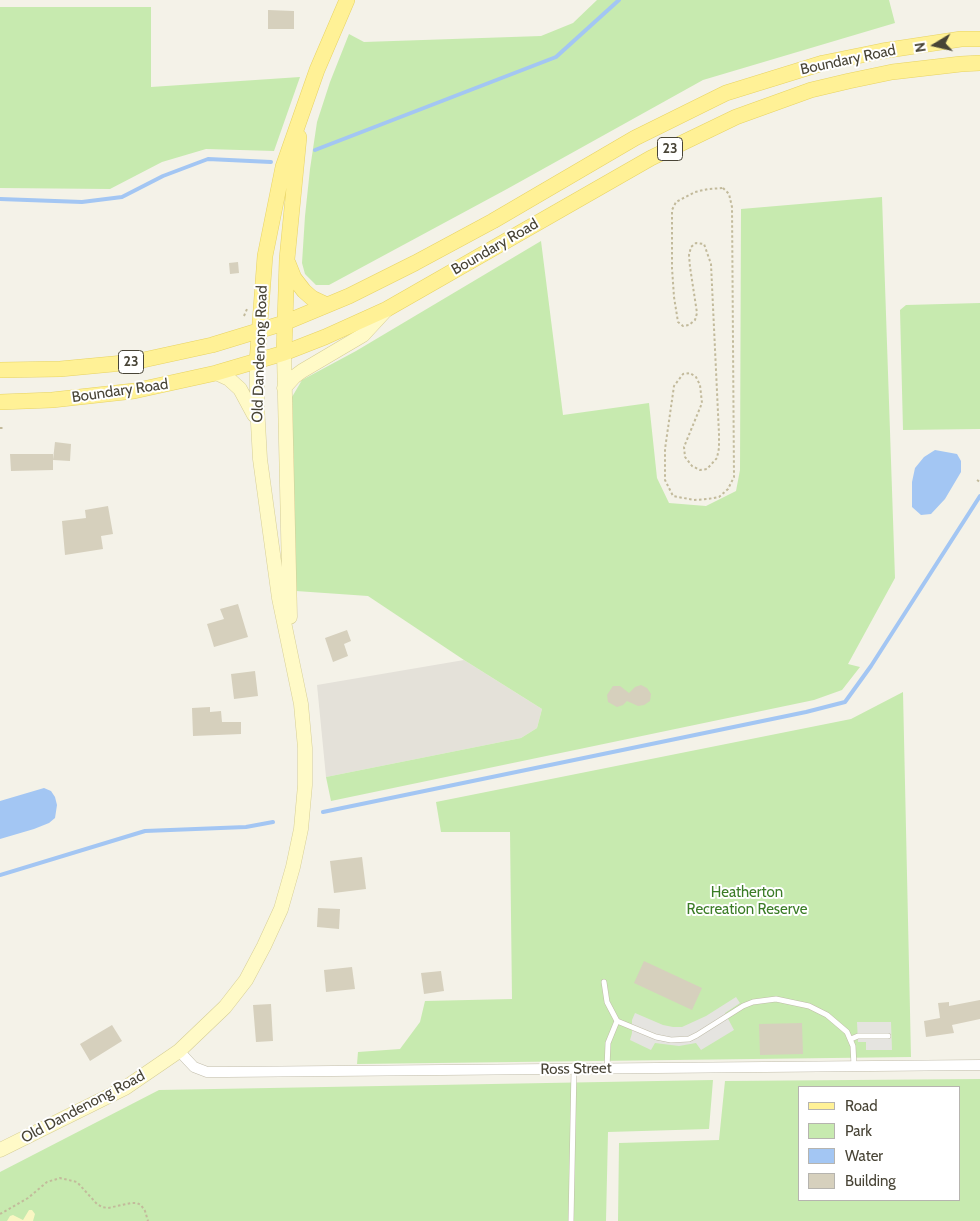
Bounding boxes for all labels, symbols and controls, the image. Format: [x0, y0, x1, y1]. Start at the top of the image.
north arrow [910, 20, 960, 70]
street label: Boundary Road [799, 41, 897, 79]
text: N [911, 41, 930, 54]
road number: 23 [658, 138, 682, 160]
street label: Boundary Road [448, 215, 542, 279]
street label: Old Dandenong Road [249, 285, 271, 423]
road number: 23 [118, 351, 144, 374]
street label: Boundary Road [71, 375, 169, 407]
park label: Heatherton Recreation Reserve [687, 884, 807, 919]
street label: Ross Street [540, 1059, 612, 1079]
street label: Old Dandenong Road [18, 1067, 148, 1147]
legend [798, 1086, 960, 1201]
text: Road [845, 1097, 878, 1115]
text: Park [845, 1122, 872, 1140]
text: Water [845, 1147, 883, 1165]
text: Building [845, 1172, 896, 1190]

